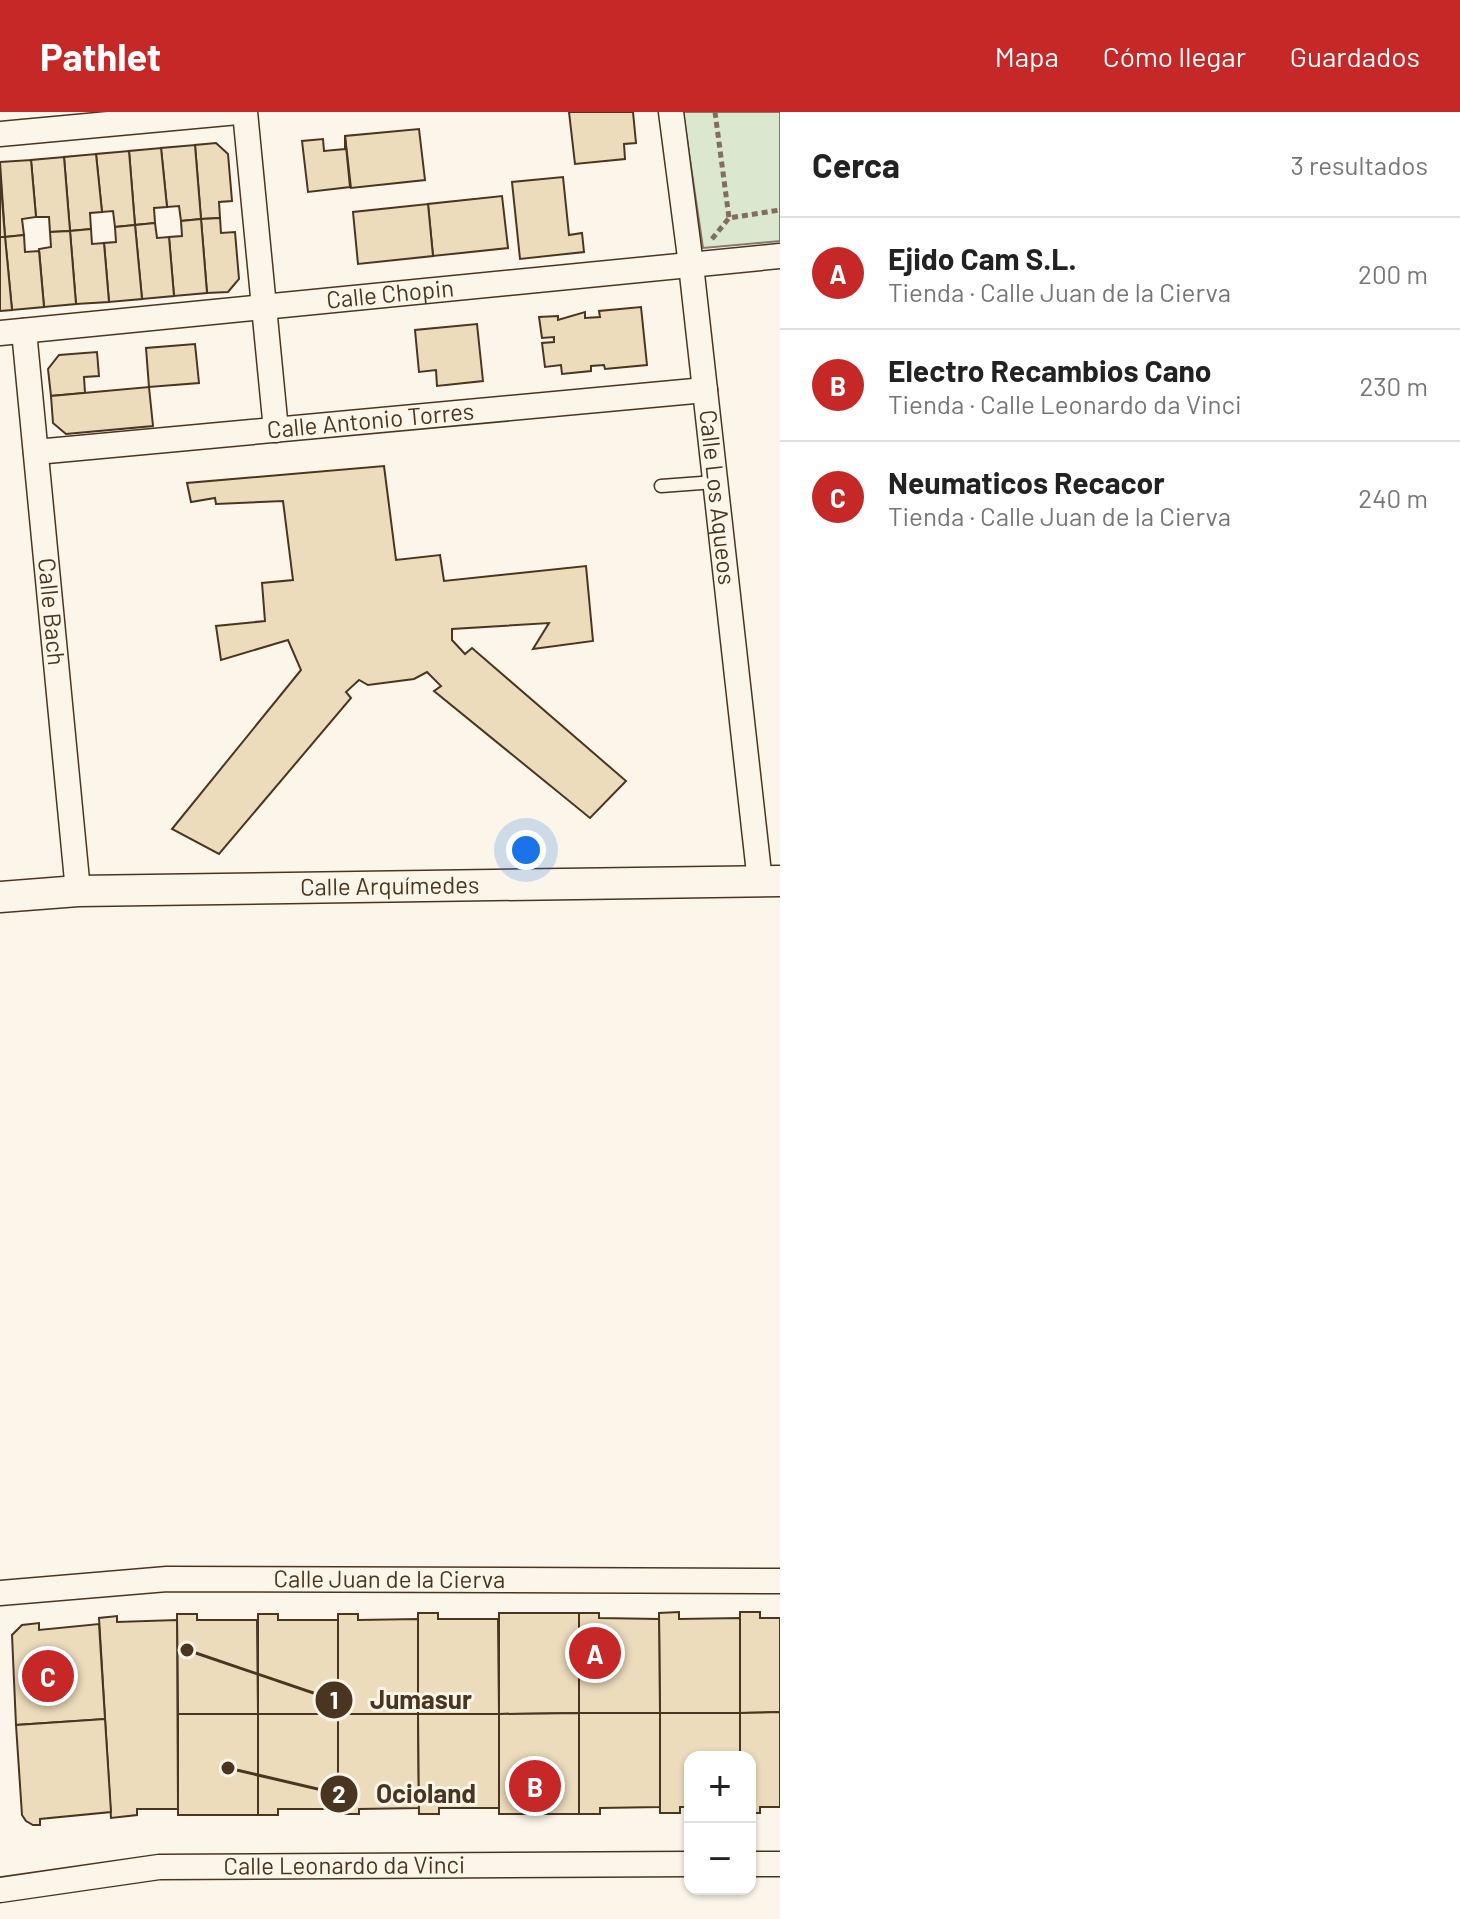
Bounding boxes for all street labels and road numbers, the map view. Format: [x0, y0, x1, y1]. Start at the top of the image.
street label: Calle Chopin [325, 272, 455, 314]
street label: Calle Antonio Torres [266, 395, 475, 444]
street label: Calle Los Aqueos [694, 408, 743, 586]
street label: Calle Bach [33, 556, 72, 667]
street label: Calle Arquímedes [300, 869, 480, 901]
street label: Calle Juan de la Cierva [273, 1563, 505, 1593]
street label: Calle Leonardo da Vinci [223, 1849, 465, 1880]

